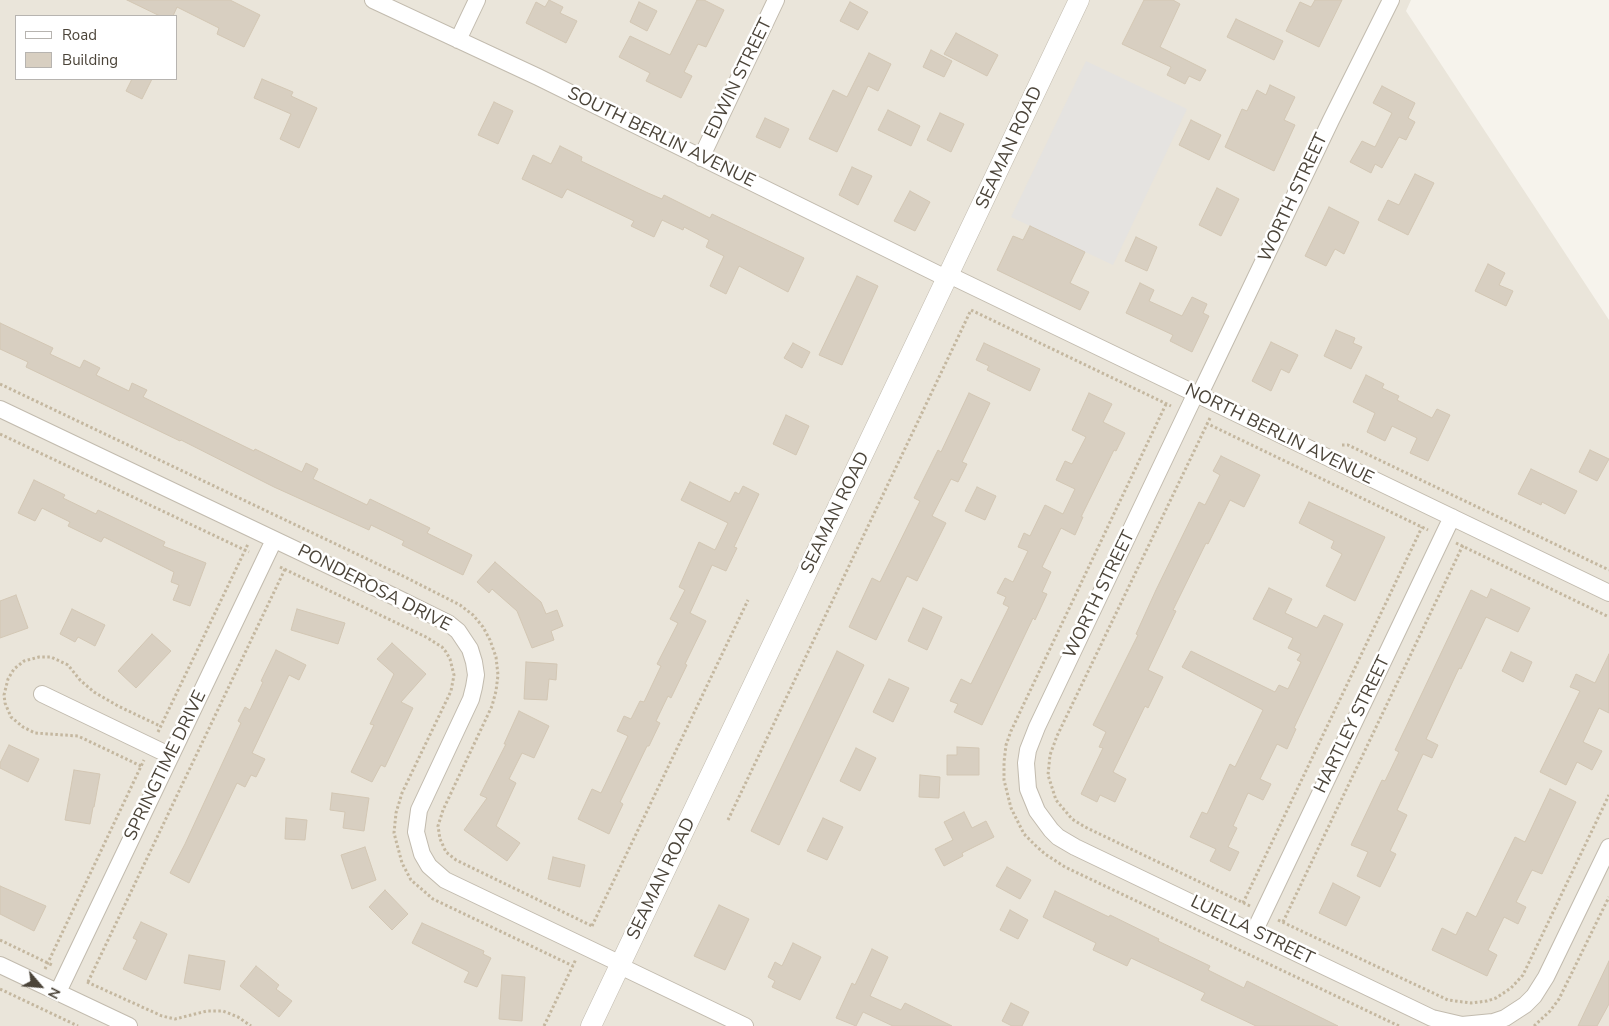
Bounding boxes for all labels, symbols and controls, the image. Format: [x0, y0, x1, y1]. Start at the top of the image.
legend [15, 15, 178, 80]
street label: EDWIN STREET [701, 15, 777, 143]
text: Road [62, 25, 97, 45]
text: Building [62, 50, 118, 70]
street label: SOUTH BERLIN AVENUE [564, 83, 758, 193]
street label: SEAMAN ROAD [972, 83, 1048, 213]
street label: WORTH STREET [1255, 130, 1333, 266]
street label: NORTH BERLIN AVENUE [1181, 380, 1377, 490]
street label: SEAMAN ROAD [797, 449, 875, 577]
street label: WORTH STREET [1060, 528, 1140, 662]
street label: PONDEROSA DRIVE [294, 541, 454, 637]
street label: HARTLEY STREET [1310, 653, 1396, 797]
street label: SPRINGTIME DRIVE [120, 687, 212, 845]
street label: SEAMAN ROAD [623, 815, 701, 943]
street label: LUELLA STREET [1187, 892, 1317, 970]
north arrow [15, 961, 65, 1011]
text: N [43, 984, 65, 1002]

